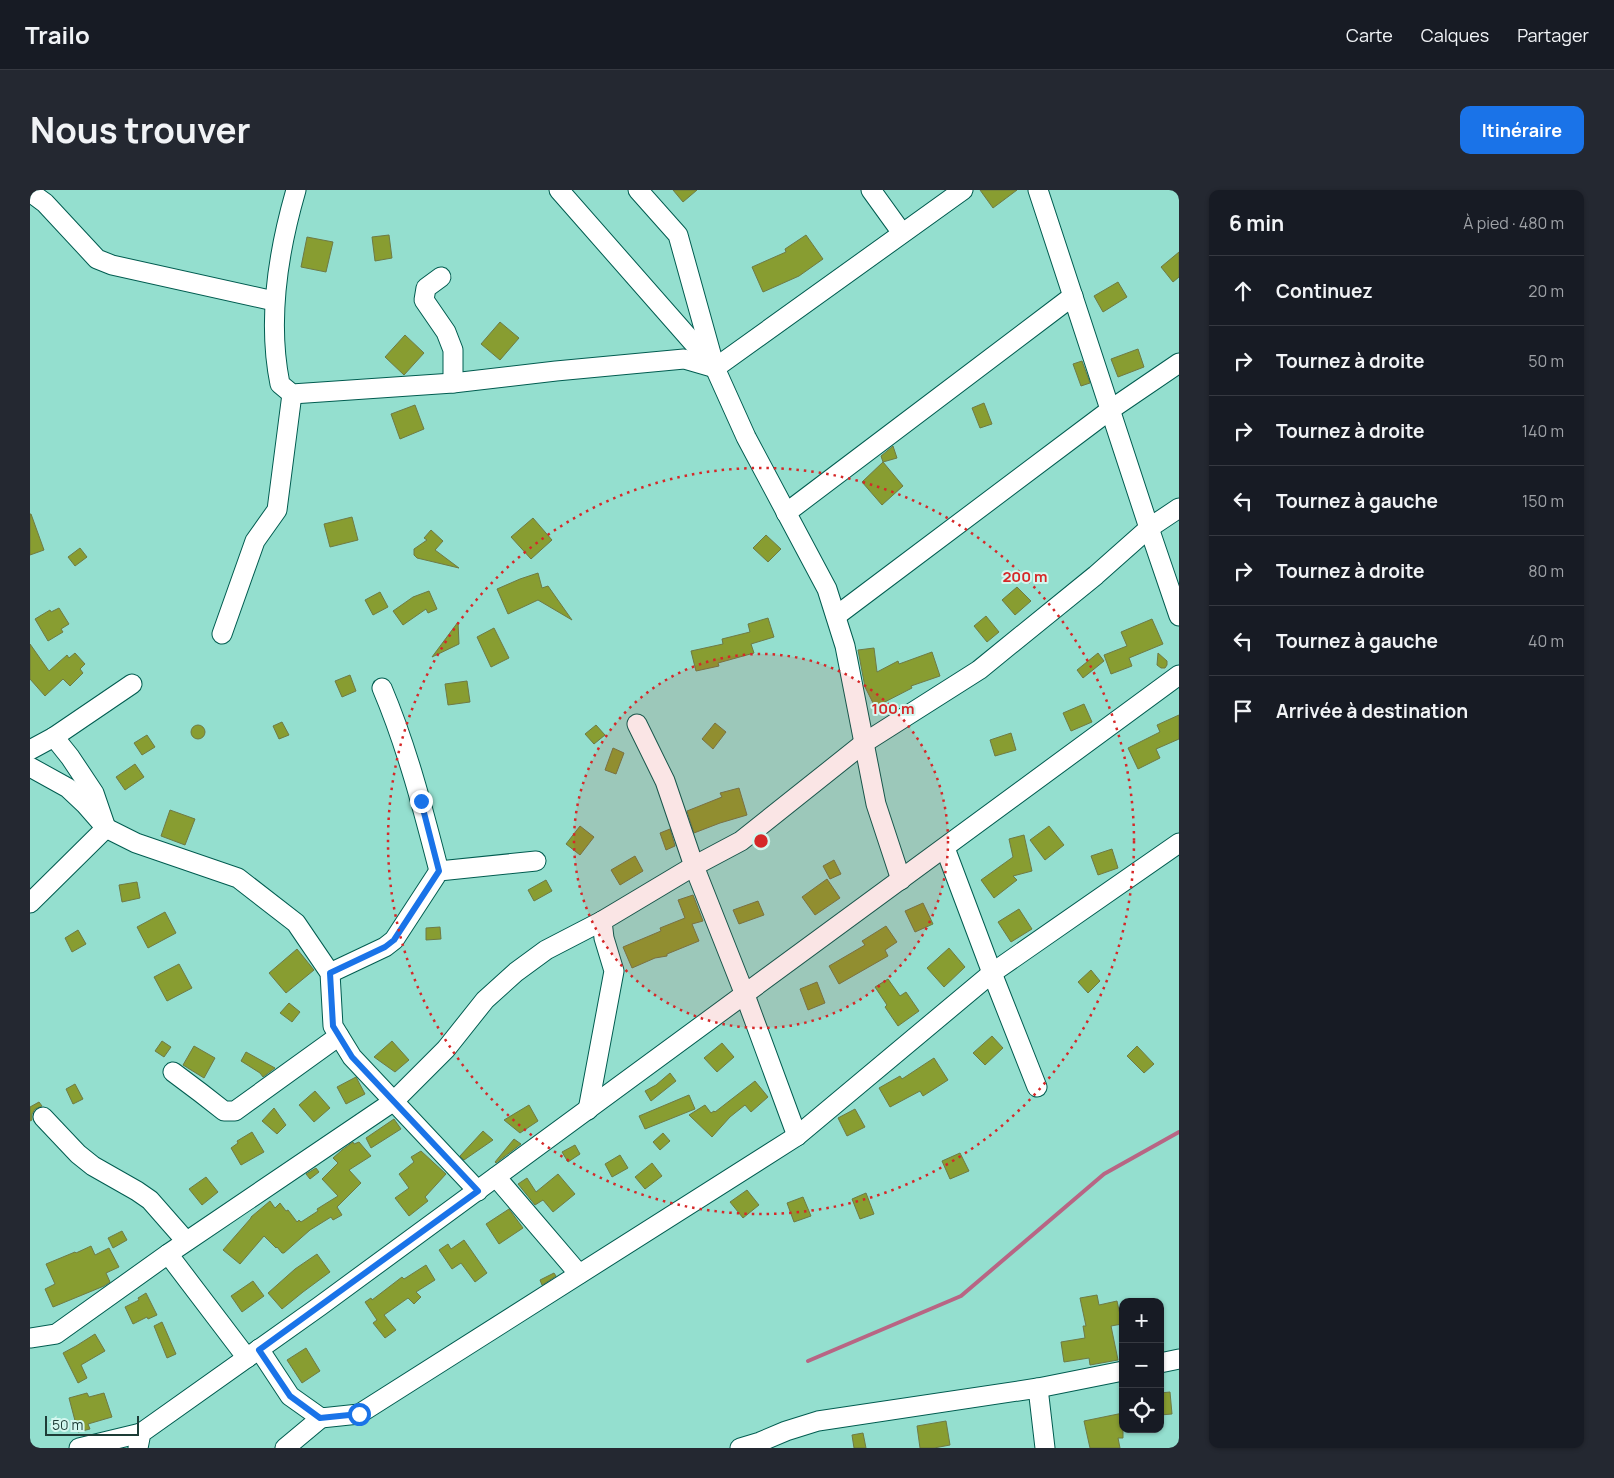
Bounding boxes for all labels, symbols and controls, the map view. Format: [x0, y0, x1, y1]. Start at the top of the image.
text: Trailo [25, 18, 90, 51]
text: Carte [1346, 23, 1393, 47]
text: Calques [1421, 23, 1489, 47]
text: Partager [1517, 23, 1589, 47]
text: Nous trouver [30, 106, 251, 154]
button: Itinéraire [1460, 106, 1584, 154]
text: 6 min [1229, 209, 1284, 237]
text: À pied · 480 m [1463, 212, 1564, 234]
icon: ahead [1229, 277, 1257, 305]
text: Continuez [1276, 278, 1373, 304]
text: 20 m [1528, 280, 1564, 302]
icon: right [1229, 347, 1257, 375]
text: Tournez à droite [1276, 348, 1424, 374]
text: 50 m [1528, 350, 1564, 372]
icon: right [1229, 417, 1257, 445]
text: Tournez à droite [1276, 418, 1424, 444]
text: 140 m [1522, 420, 1564, 442]
icon: left [1229, 487, 1257, 515]
text: Tournez à gauche [1276, 488, 1438, 514]
text: 150 m [1522, 490, 1564, 512]
icon: right [1229, 557, 1257, 585]
text: Tournez à droite [1276, 558, 1424, 584]
text: 80 m [1528, 560, 1564, 582]
text: 200 m [1002, 566, 1048, 587]
icon: left [1229, 627, 1257, 655]
text: Tournez à gauche [1276, 628, 1438, 654]
text: 40 m [1528, 630, 1564, 652]
icon: arrive [1229, 697, 1257, 725]
text: 100 m [872, 698, 914, 719]
text: Arrivée à destination [1276, 698, 1468, 724]
route end [410, 790, 433, 813]
centre of rings [752, 832, 770, 850]
map controls [1119, 1298, 1164, 1433]
button: + [1119, 1298, 1164, 1343]
button: − [1119, 1343, 1164, 1388]
button: locate [1119, 1388, 1164, 1433]
route start [348, 1403, 371, 1426]
scale bar [45, 1413, 139, 1436]
text: 50 m [52, 1415, 83, 1434]

